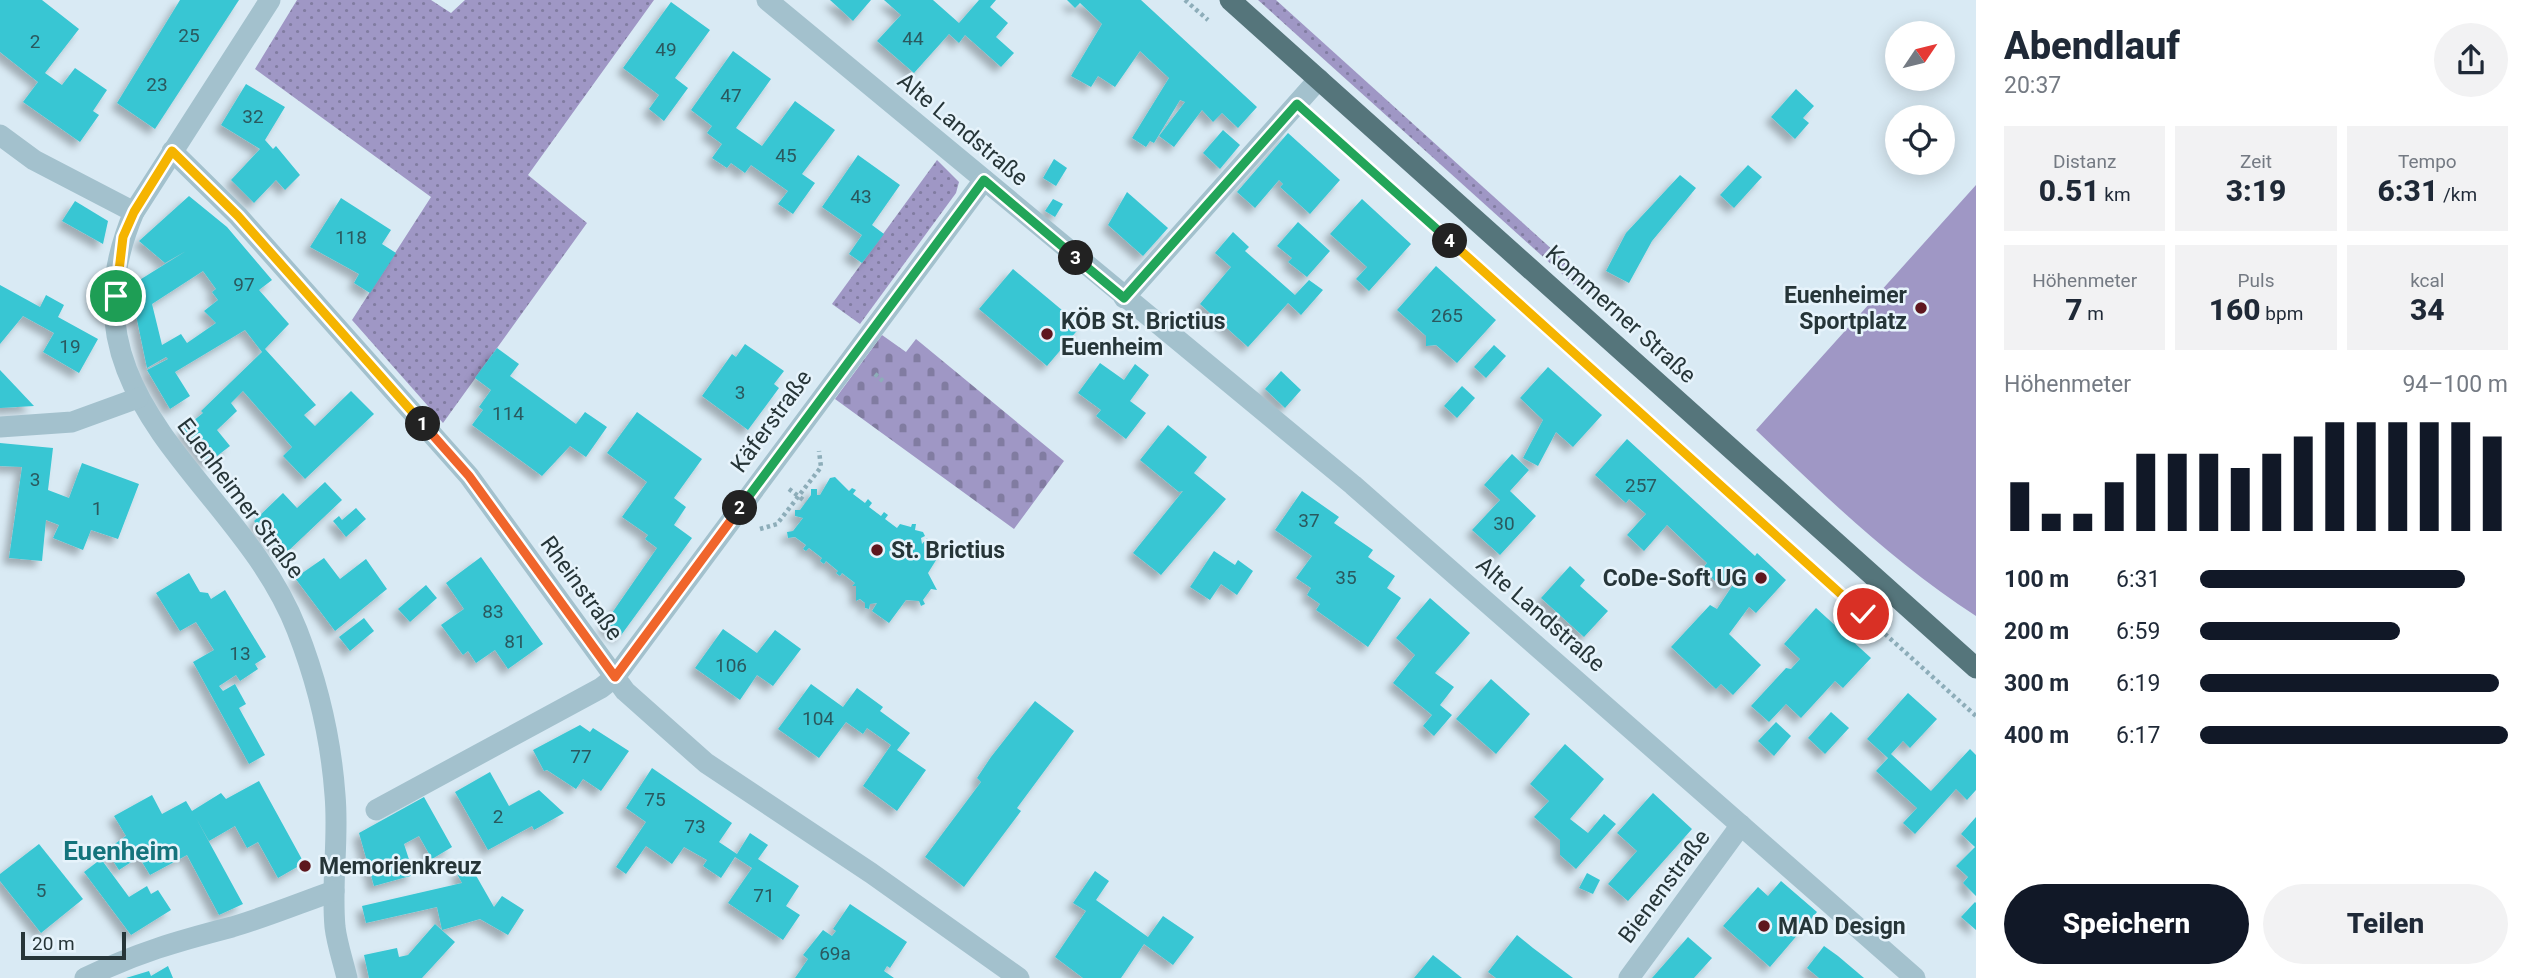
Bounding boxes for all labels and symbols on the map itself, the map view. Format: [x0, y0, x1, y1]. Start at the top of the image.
north arrow [1885, 21, 1955, 91]
house number: 25 [178, 24, 200, 47]
house number: 44 [902, 27, 924, 50]
house number: 2 [30, 30, 40, 53]
house number: 49 [655, 38, 677, 61]
street label: Alte Landstraße [892, 67, 1033, 192]
house number: 23 [146, 73, 168, 96]
house number: 47 [720, 84, 742, 107]
house number: 32 [242, 105, 264, 128]
house number: 45 [775, 144, 797, 167]
house number: 43 [850, 185, 872, 208]
pin: 4 [1432, 224, 1468, 258]
house number: 118 [335, 226, 367, 249]
pin: 3 [1058, 240, 1094, 276]
street label: Kommerner Straße [1540, 240, 1701, 389]
pin [86, 266, 146, 326]
house number: 97 [233, 273, 255, 296]
place label: Euenheimer Sportplatz [1784, 282, 1908, 335]
marker: Euenheimer Sportplatz [1913, 300, 1929, 316]
house number: 265 [1431, 304, 1463, 327]
place label: KÖB St. Brictius Euenheim [1061, 307, 1226, 361]
marker: KÖB St. Brictius Euenheim [1039, 326, 1055, 342]
house number: 19 [59, 335, 81, 358]
street label: Käferstraße [725, 365, 818, 478]
house number: 3 [735, 381, 745, 404]
house number: 114 [492, 402, 524, 425]
pin: 1 [406, 406, 440, 442]
street label: Euenheimer Straße [172, 413, 310, 584]
house number: 3 [30, 468, 40, 491]
house number: 257 [1625, 474, 1657, 497]
pin: 2 [722, 490, 758, 526]
house number: 1 [92, 497, 102, 520]
house number: 37 [1298, 509, 1320, 532]
house number: 30 [1493, 512, 1515, 535]
street label: Rheinstraße [535, 531, 629, 646]
place label: St. Brictius [891, 537, 1005, 564]
marker: St. Brictius [869, 542, 885, 558]
street label: Alte Landstraße [1471, 551, 1611, 678]
place label: CoDe-Soft UG [1603, 565, 1747, 592]
house number: 35 [1335, 566, 1357, 589]
marker: CoDe-Soft UG [1753, 570, 1769, 586]
pin [1833, 584, 1893, 644]
house number: 83 [482, 600, 504, 623]
house number: 81 [504, 630, 526, 653]
house number: 13 [229, 642, 251, 665]
house number: 106 [715, 654, 747, 677]
house number: 104 [802, 707, 834, 730]
house number: 77 [570, 745, 592, 768]
house number: 75 [644, 788, 666, 811]
house number: 2 [493, 805, 503, 828]
house number: 73 [684, 815, 706, 838]
street label: Bienenstraße [1613, 824, 1716, 948]
district label: Euenheim [63, 836, 179, 866]
place label: Memorienkreuz [319, 853, 482, 880]
marker: Memorienkreuz [297, 858, 313, 874]
house number: 5 [36, 879, 46, 902]
house number: 71 [753, 884, 775, 907]
place label: MAD Design [1778, 913, 1906, 940]
marker: MAD Design [1756, 918, 1772, 934]
scale bar [21, 929, 126, 961]
house number: 69a [819, 942, 851, 965]

